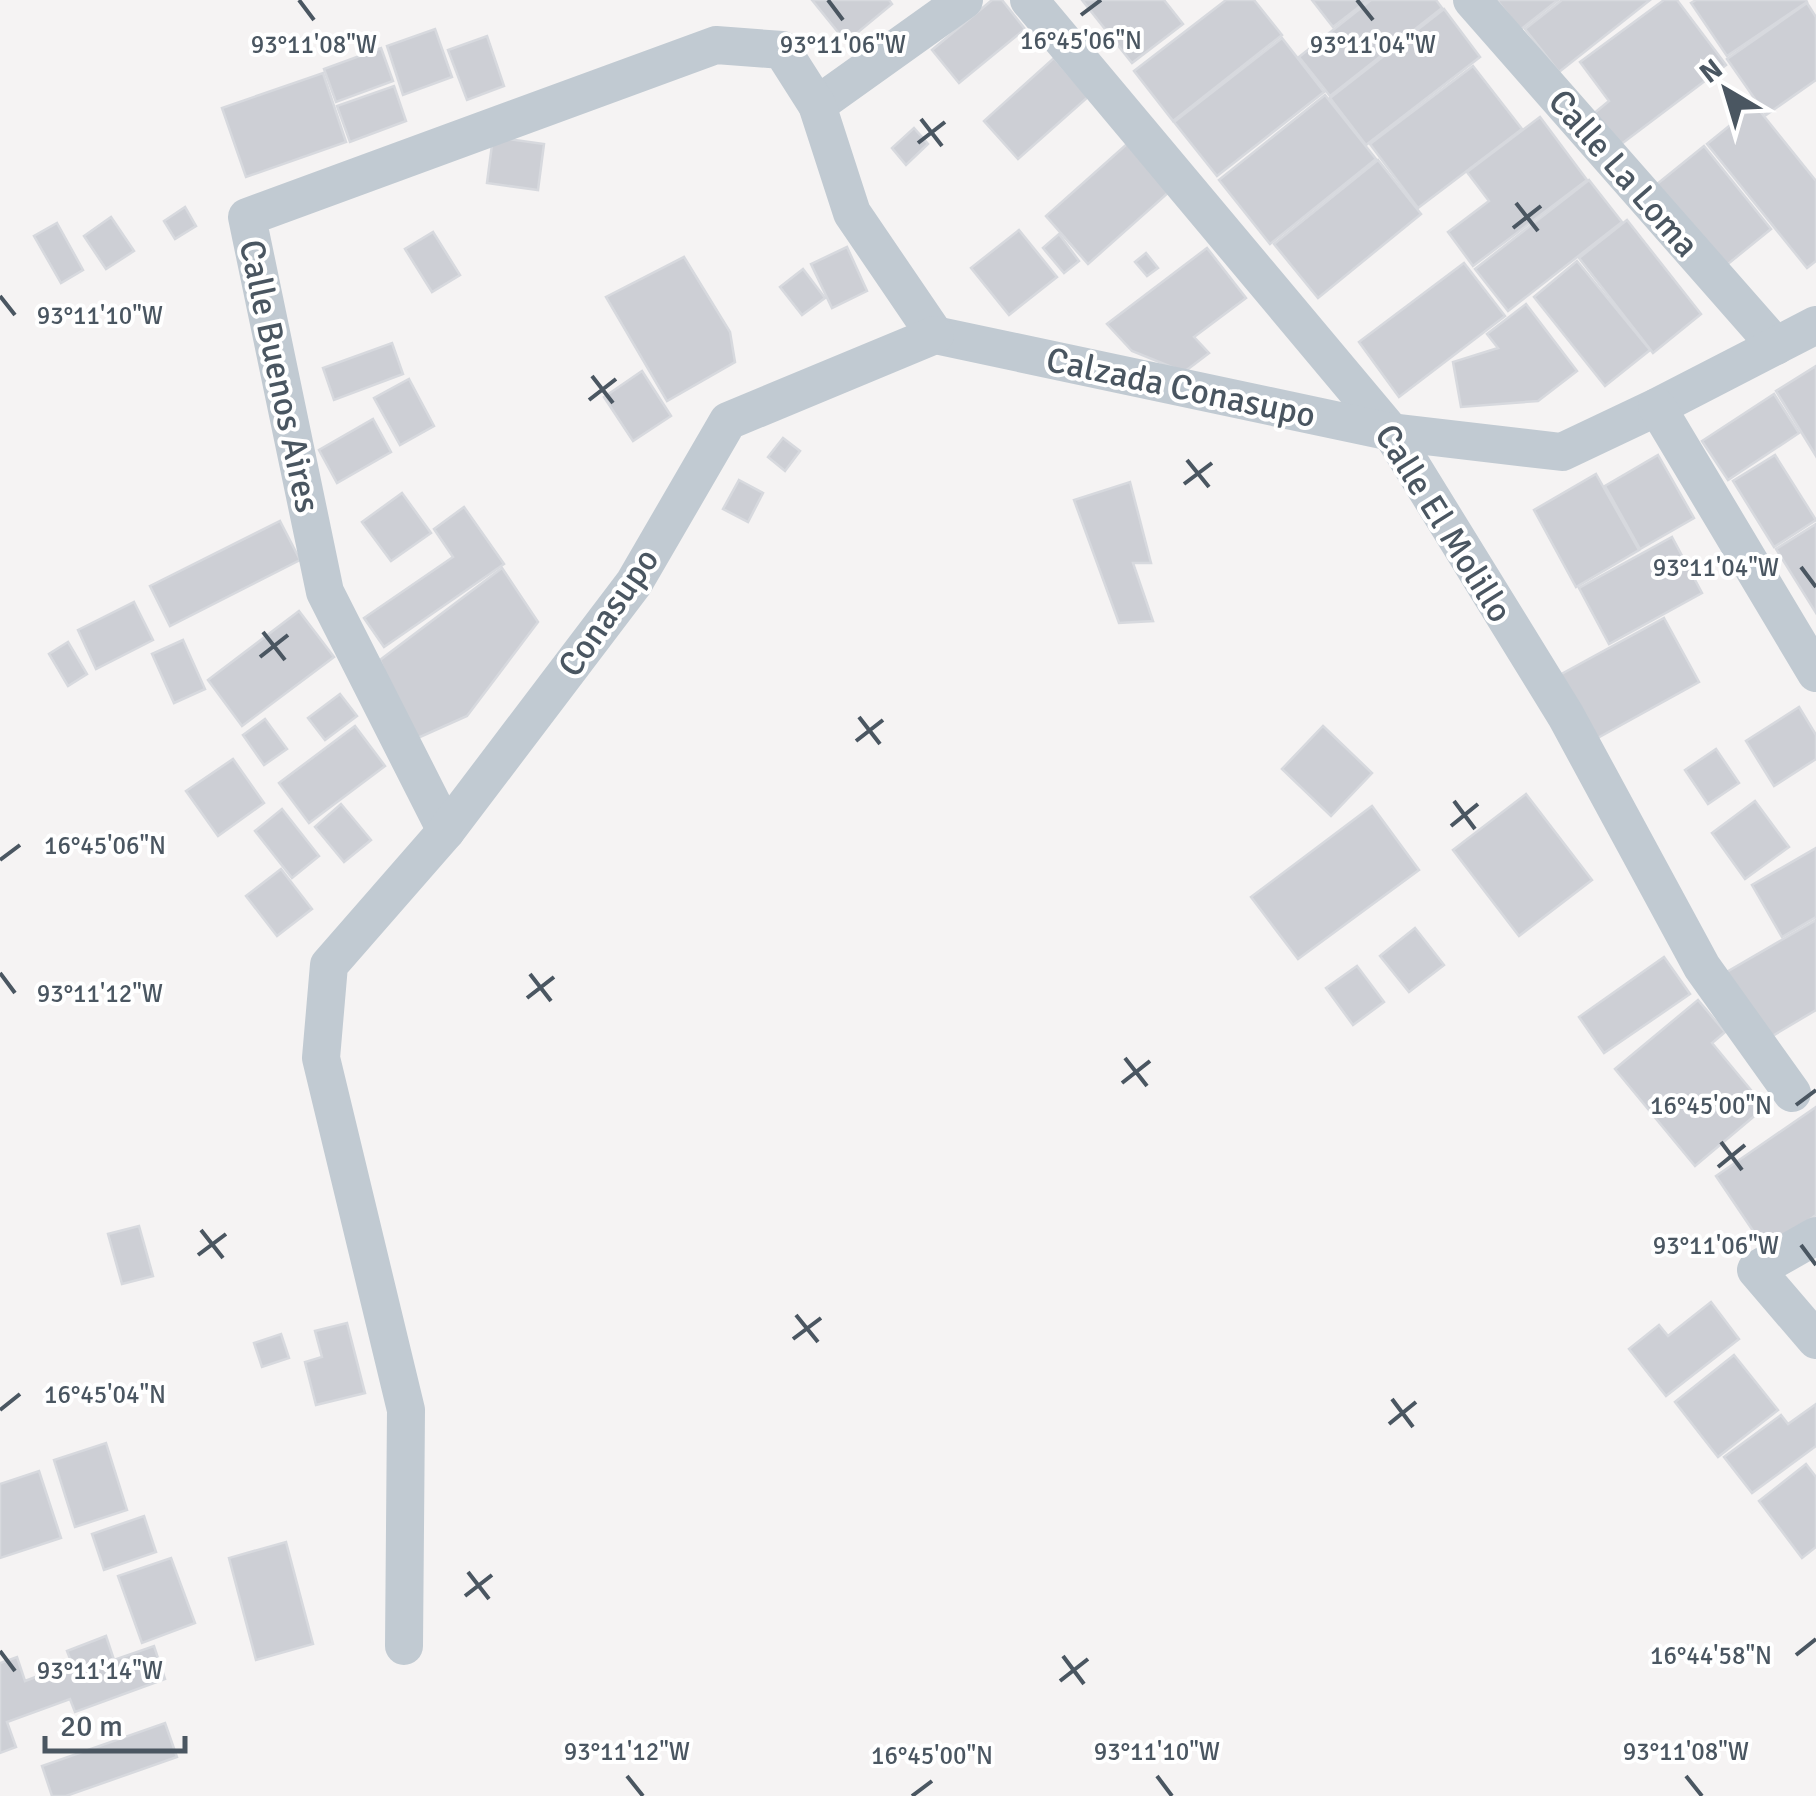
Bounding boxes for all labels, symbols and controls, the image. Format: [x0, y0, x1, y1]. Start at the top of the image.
text: 16°45'06"N [1020, 25, 1142, 56]
text: 93°11'08"W [251, 29, 377, 60]
text: 93°11'06"W [780, 29, 906, 60]
text: 93°11'04"W [1310, 29, 1436, 60]
north arrow [1676, 40, 1776, 140]
text: N [1693, 52, 1729, 90]
street label: Calle La Loma [1539, 81, 1708, 266]
street label: Calle Buenos Aires [230, 236, 329, 516]
text: 93°11'10"W [37, 300, 163, 331]
street label: Calzada Conasupo [1042, 338, 1319, 437]
street label: Calle El Molillo [1366, 416, 1522, 630]
street label: Conasupo [549, 540, 668, 685]
text: 93°11'04"W [1653, 552, 1779, 583]
text: 16°45'06"N [44, 830, 166, 861]
text: 93°11'12"W [37, 978, 163, 1009]
text: 16°45'00"N [1650, 1090, 1772, 1121]
text: 93°11'06"W [1653, 1230, 1779, 1261]
text: 16°45'04"N [44, 1379, 166, 1410]
text: 16°44'58"N [1650, 1640, 1772, 1671]
text: 93°11'14"W [37, 1655, 163, 1686]
scale bar [45, 1691, 185, 1753]
text: 20 m [60, 1708, 123, 1745]
text: 93°11'12"W [564, 1736, 690, 1767]
text: 93°11'10"W [1094, 1736, 1220, 1767]
text: 93°11'08"W [1623, 1736, 1749, 1767]
text: 16°45'00"N [871, 1740, 993, 1771]

